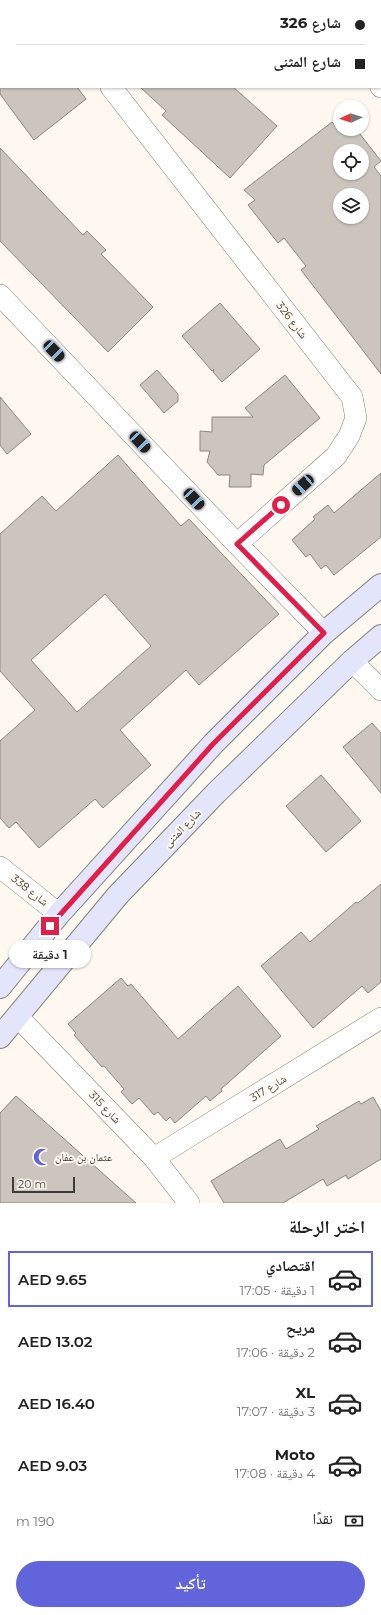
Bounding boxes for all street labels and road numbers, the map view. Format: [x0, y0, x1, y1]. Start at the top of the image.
street label: شارع 326 [273, 299, 311, 341]
street label: شارع المثنى [160, 806, 204, 850]
street label: شارع 338 [9, 871, 51, 909]
street label: شارع 317 [247, 1071, 289, 1105]
street label: شارع 315 [86, 1088, 124, 1126]

